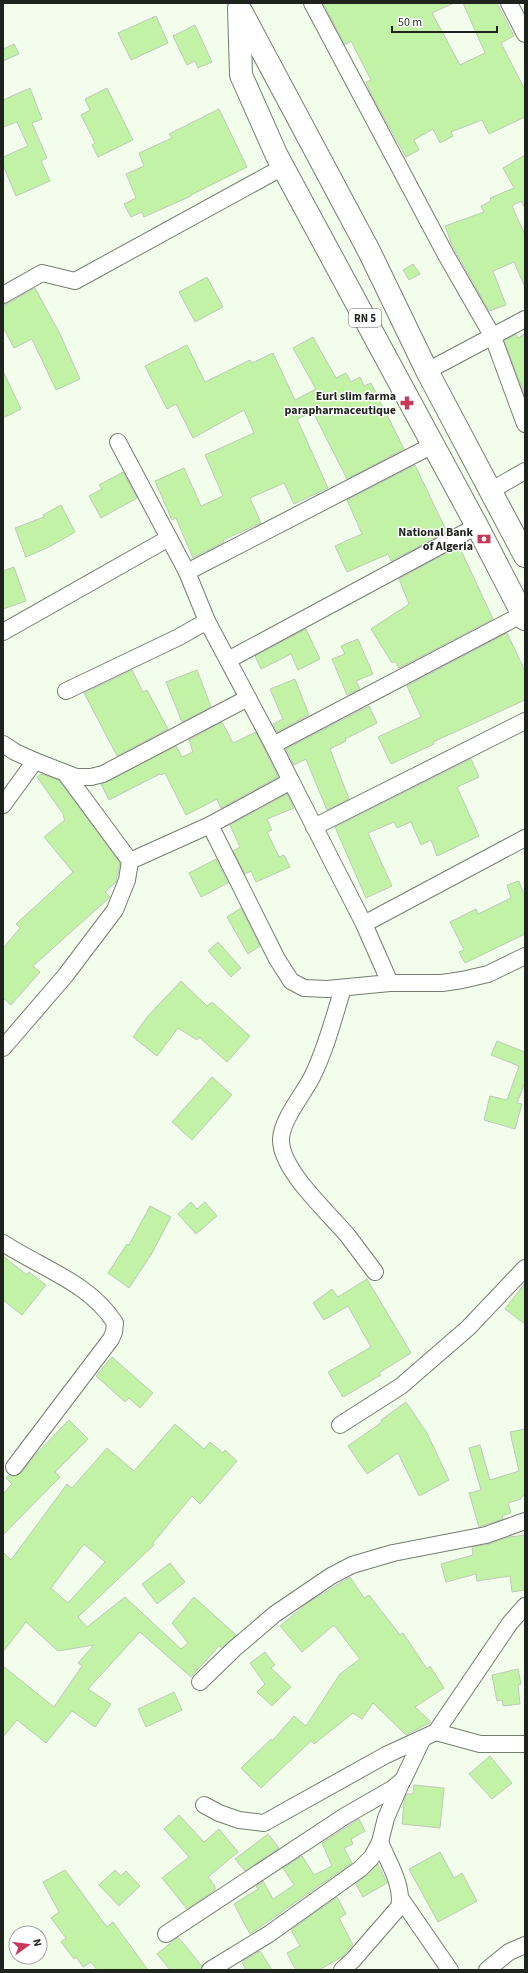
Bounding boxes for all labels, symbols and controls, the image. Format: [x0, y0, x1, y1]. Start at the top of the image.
scale bar [392, 8, 497, 34]
text: 50 m [398, 14, 422, 31]
road number: RN 5 [349, 309, 381, 327]
place label: Eurl slim farma parapharmaceutique [285, 388, 396, 419]
pharmacy icon: Eurl slim farma parapharmaceutique [399, 395, 415, 411]
place label: National Bank of Algeria [398, 524, 473, 555]
bank icon: National Bank of Algeria [476, 531, 492, 547]
north arrow [8, 1925, 48, 1965]
text: N [29, 1937, 45, 1948]

